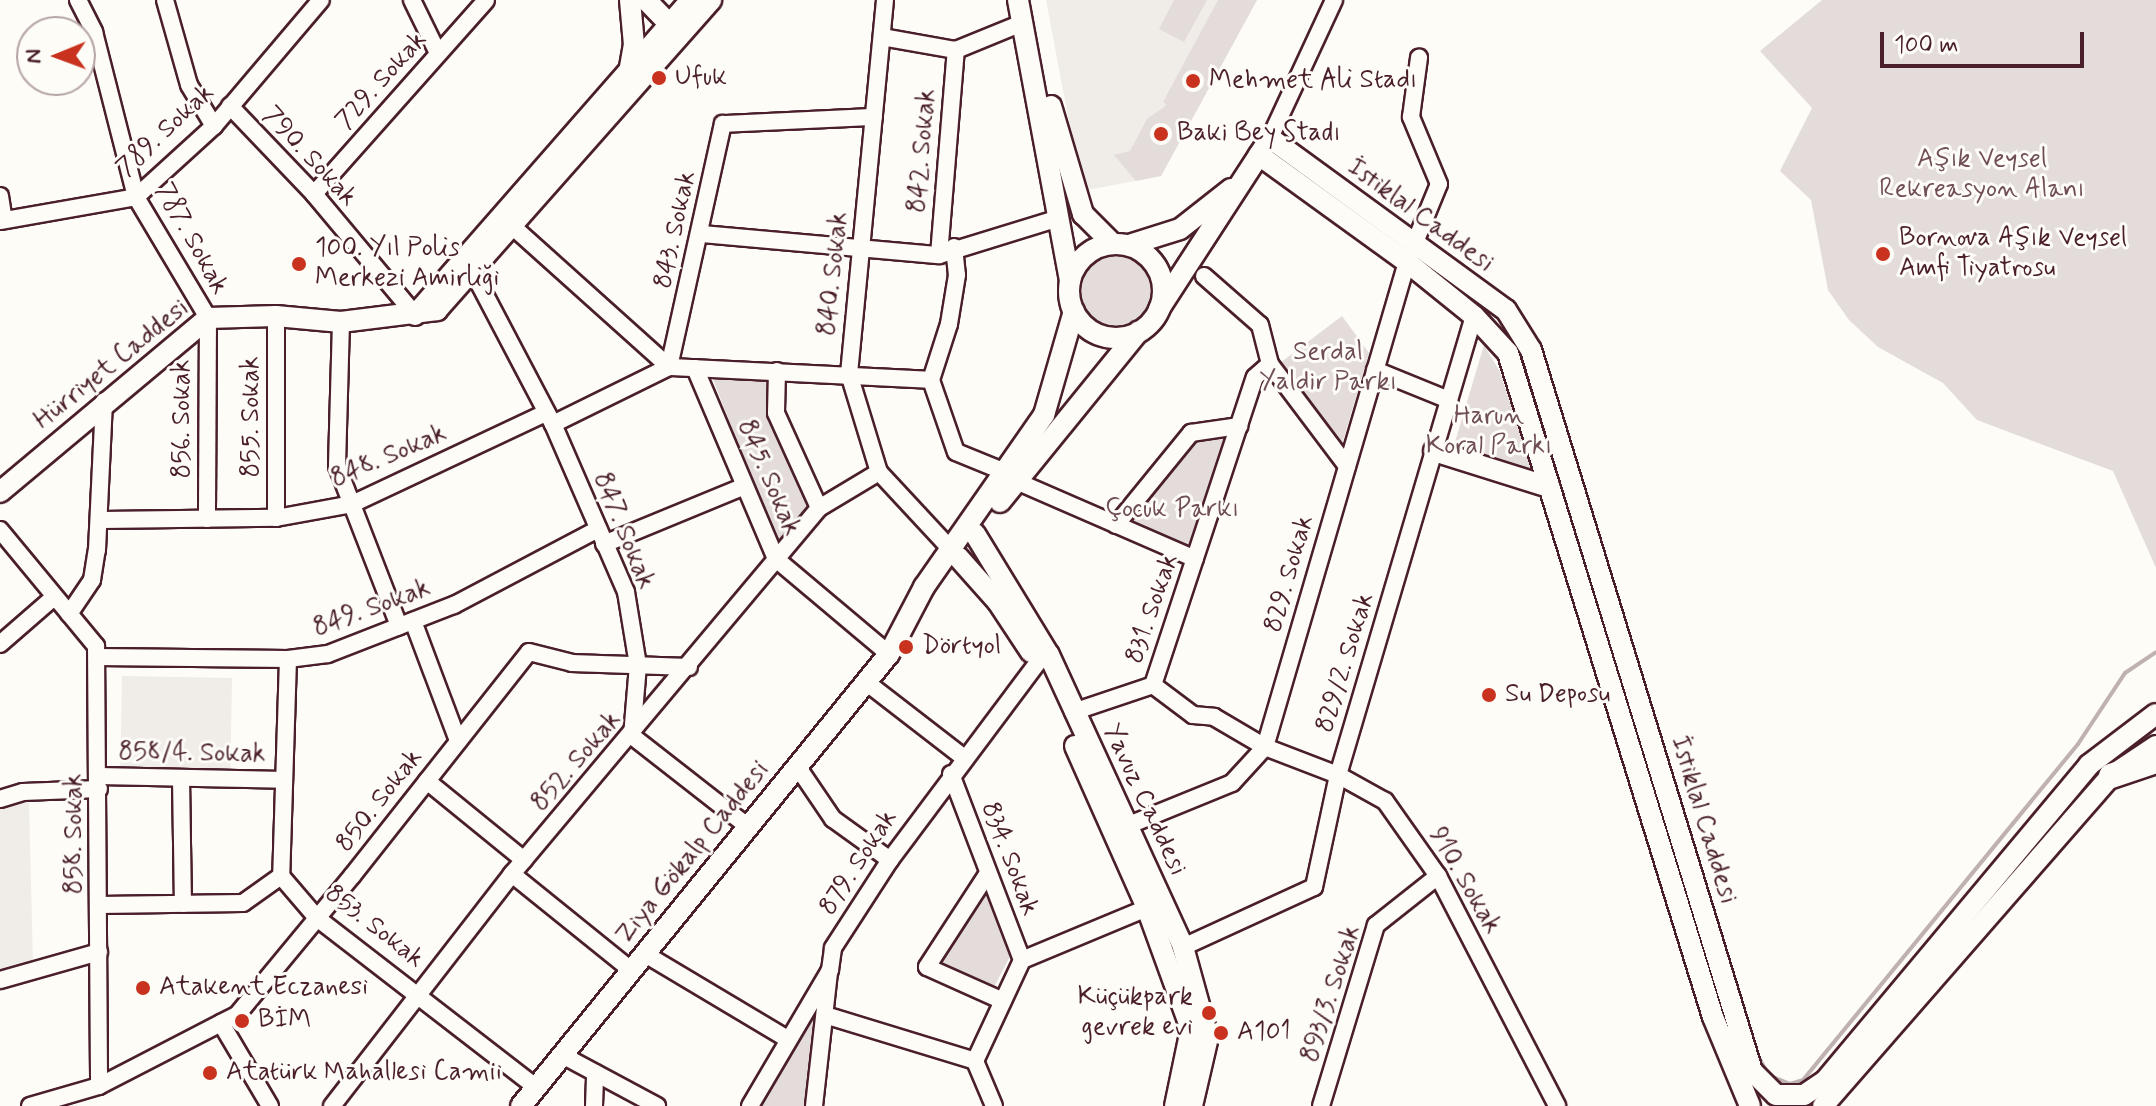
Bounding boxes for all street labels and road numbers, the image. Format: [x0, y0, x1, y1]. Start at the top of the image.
street label: 729. Sokak [330, 25, 434, 137]
street label: 789. Sokak [111, 78, 221, 184]
street label: 842. Sokak [902, 88, 944, 214]
street label: 790. Sokak [255, 101, 363, 213]
street label: İstiklal Caddesi [1342, 153, 1498, 279]
street label: 843. Sokak [648, 168, 704, 292]
street label: 787. Sokak [148, 178, 234, 300]
street label: 840. Sokak [812, 211, 856, 337]
street label: Hürriyet Caddesi [28, 293, 196, 437]
street label: 855. Sokak [236, 356, 268, 478]
street label: 856. Sokak [167, 360, 199, 478]
street label: 845. Sokak [730, 415, 806, 541]
street label: 848. Sokak [326, 419, 452, 495]
street label: 847. Sokak [585, 468, 661, 594]
street label: 829. Sokak [1258, 512, 1322, 636]
street label: 831. Sokak [1120, 550, 1186, 668]
street label: 849. Sokak [309, 573, 435, 645]
street label: 829/2. Sokak [1310, 589, 1382, 737]
street label: 852. Sokak [525, 706, 629, 818]
street label: Yavuz Caddesi [1096, 721, 1192, 879]
street label: İstiklal Caddesi [1663, 734, 1743, 906]
street label: 858/4. Sokak [118, 737, 266, 771]
street label: 850. Sokak [330, 743, 430, 859]
street label: Ziya Gökalp Caddesi [610, 756, 776, 950]
street label: 858. Sokak [59, 774, 91, 894]
street label: 834. Sokak [973, 798, 1045, 920]
street label: 879. Sokak [813, 804, 905, 922]
street label: 910. Sokak [1421, 822, 1507, 940]
street label: 853. Sokak [318, 879, 430, 975]
street label: 893/3. Sokak [1295, 922, 1369, 1066]

